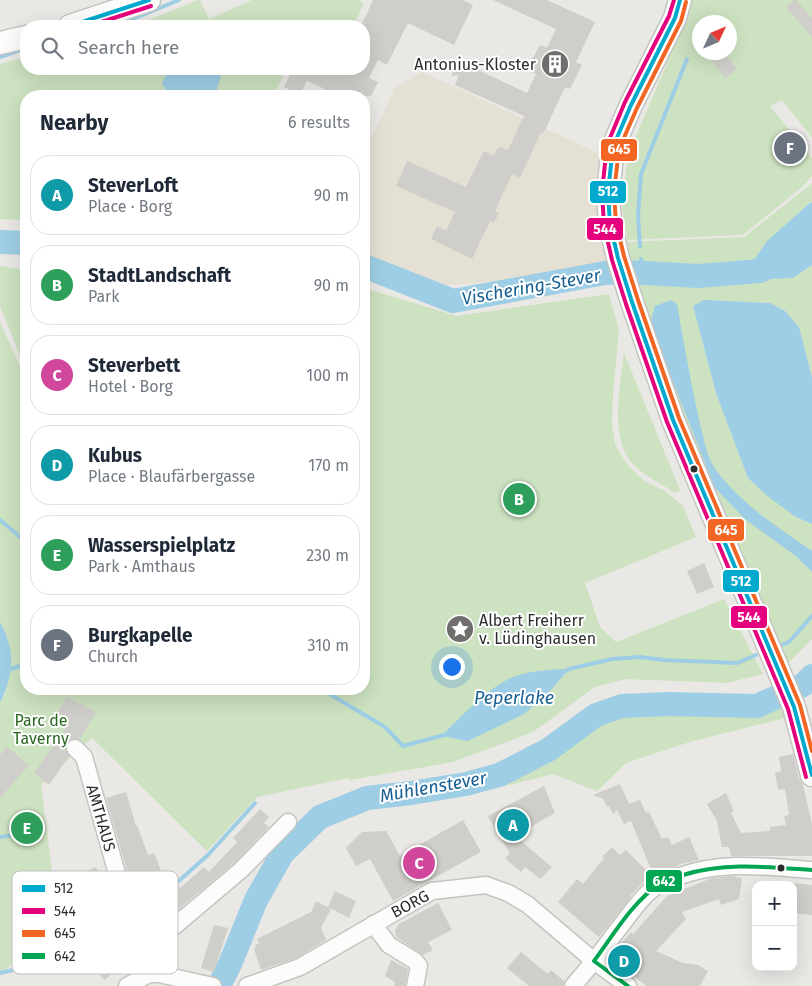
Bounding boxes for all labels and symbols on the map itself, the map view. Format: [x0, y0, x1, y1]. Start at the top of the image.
north arrow [692, 15, 737, 60]
building icon: Antonius-Kloster [540, 49, 570, 79]
place label: Antonius-Kloster [414, 55, 537, 74]
pin: F [774, 129, 806, 167]
line badge: 645 [600, 138, 638, 162]
text: 645 [607, 141, 631, 158]
line badge: 512 [589, 180, 627, 204]
text: 512 [598, 183, 618, 200]
line badge: 544 [586, 217, 624, 241]
text: 544 [593, 221, 617, 238]
water label: Vischering-Stever [460, 264, 603, 310]
unlabelled marker [689, 464, 699, 474]
pin: B [503, 480, 535, 518]
line badge: 645 [707, 518, 745, 542]
text: 645 [714, 522, 738, 539]
line badge: 512 [722, 569, 760, 593]
text: 512 [731, 573, 751, 590]
line badge: 544 [730, 605, 768, 629]
text: 544 [737, 609, 761, 626]
place label: Albert Freiherr v. Lüdinghausen [479, 611, 596, 648]
place icon: Albert Freiherr v. Lüdinghausen [445, 614, 475, 644]
your location [439, 654, 465, 680]
water label: Peperlake [474, 687, 554, 709]
park label: Parc de Taverny [13, 711, 69, 748]
water label: Mühlenstever [378, 767, 489, 807]
street label: AMTHAUS [82, 782, 120, 854]
pin: A [497, 806, 529, 844]
pin: E [11, 809, 43, 847]
pin: C [403, 844, 435, 882]
unlabelled marker [776, 863, 786, 873]
line badge: 642 [645, 869, 683, 893]
legend [12, 871, 178, 974]
text: 642 [653, 873, 675, 890]
text: 512 [54, 880, 73, 897]
street label: BORG [388, 886, 432, 922]
text: 544 [54, 903, 76, 920]
text: 645 [54, 925, 76, 942]
pin: D [608, 942, 640, 980]
text: 642 [54, 948, 76, 965]

